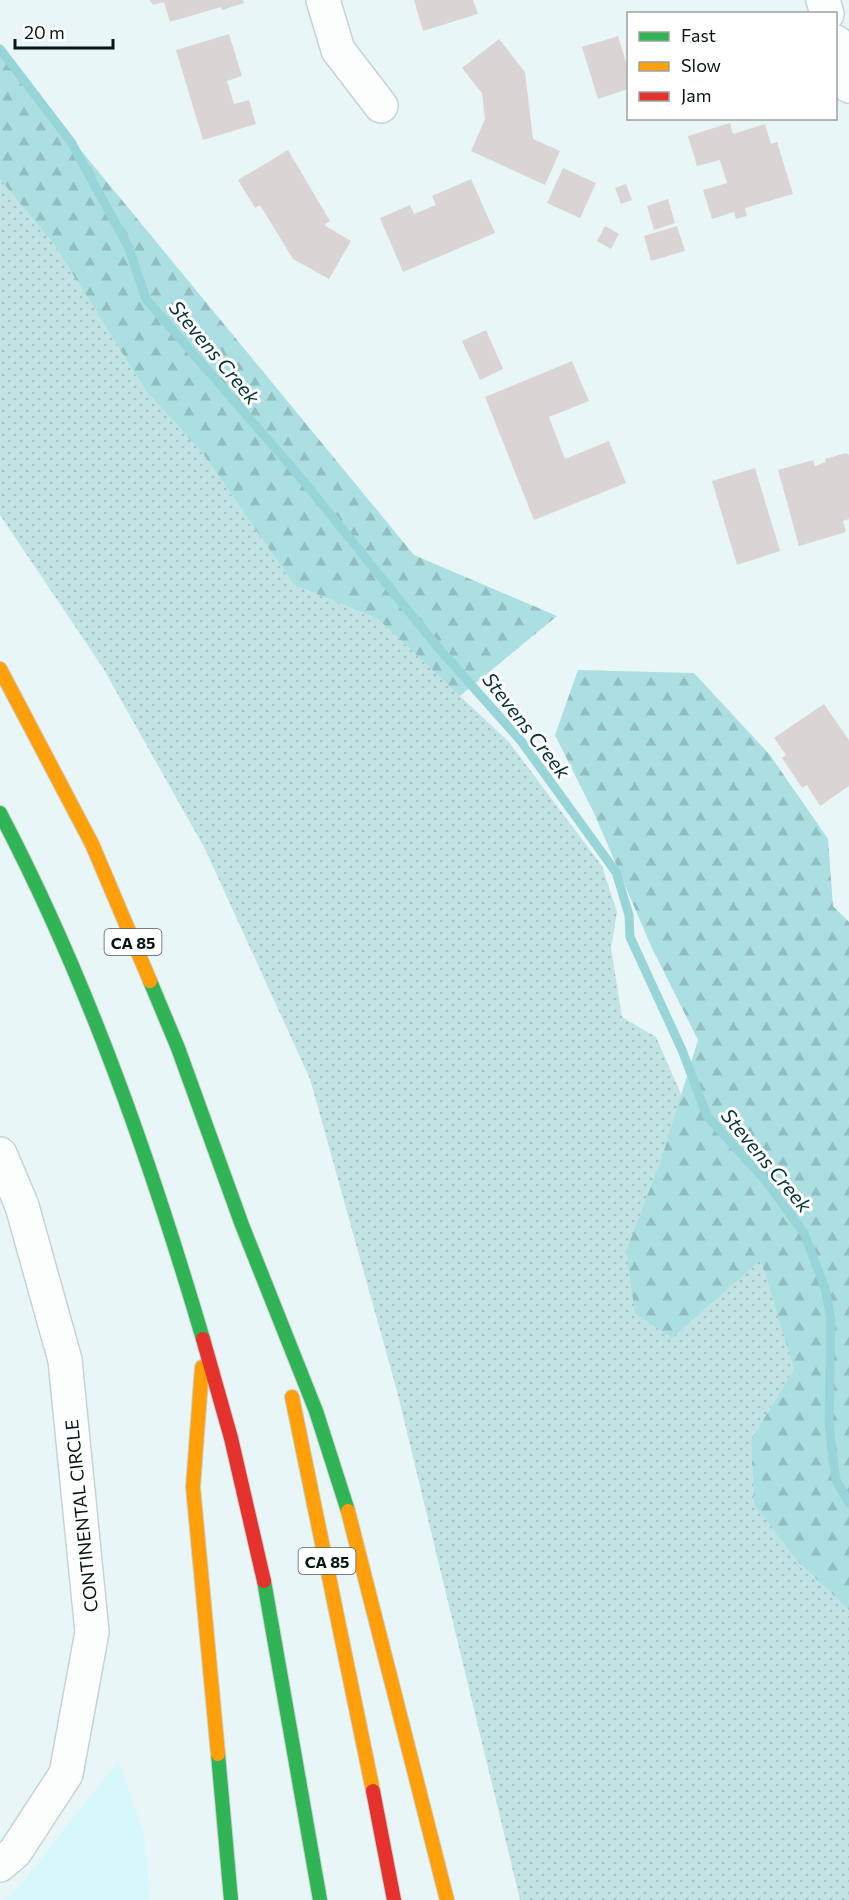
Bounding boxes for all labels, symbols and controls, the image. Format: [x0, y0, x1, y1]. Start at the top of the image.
scale bar [15, 12, 112, 50]
legend [627, 12, 837, 120]
text: 20 m [24, 21, 65, 43]
text: Fast [681, 24, 716, 46]
text: Slow [681, 54, 721, 76]
text: Jam [681, 84, 711, 106]
water label: Stevens Creek [165, 295, 266, 410]
water label: Stevens Creek [478, 667, 577, 784]
road number: CA 85 [104, 929, 162, 955]
water label: Stevens Creek [717, 1103, 818, 1218]
street label: CONTINENTAL CIRCLE [60, 1419, 102, 1613]
road number: CA 85 [298, 1548, 356, 1574]

